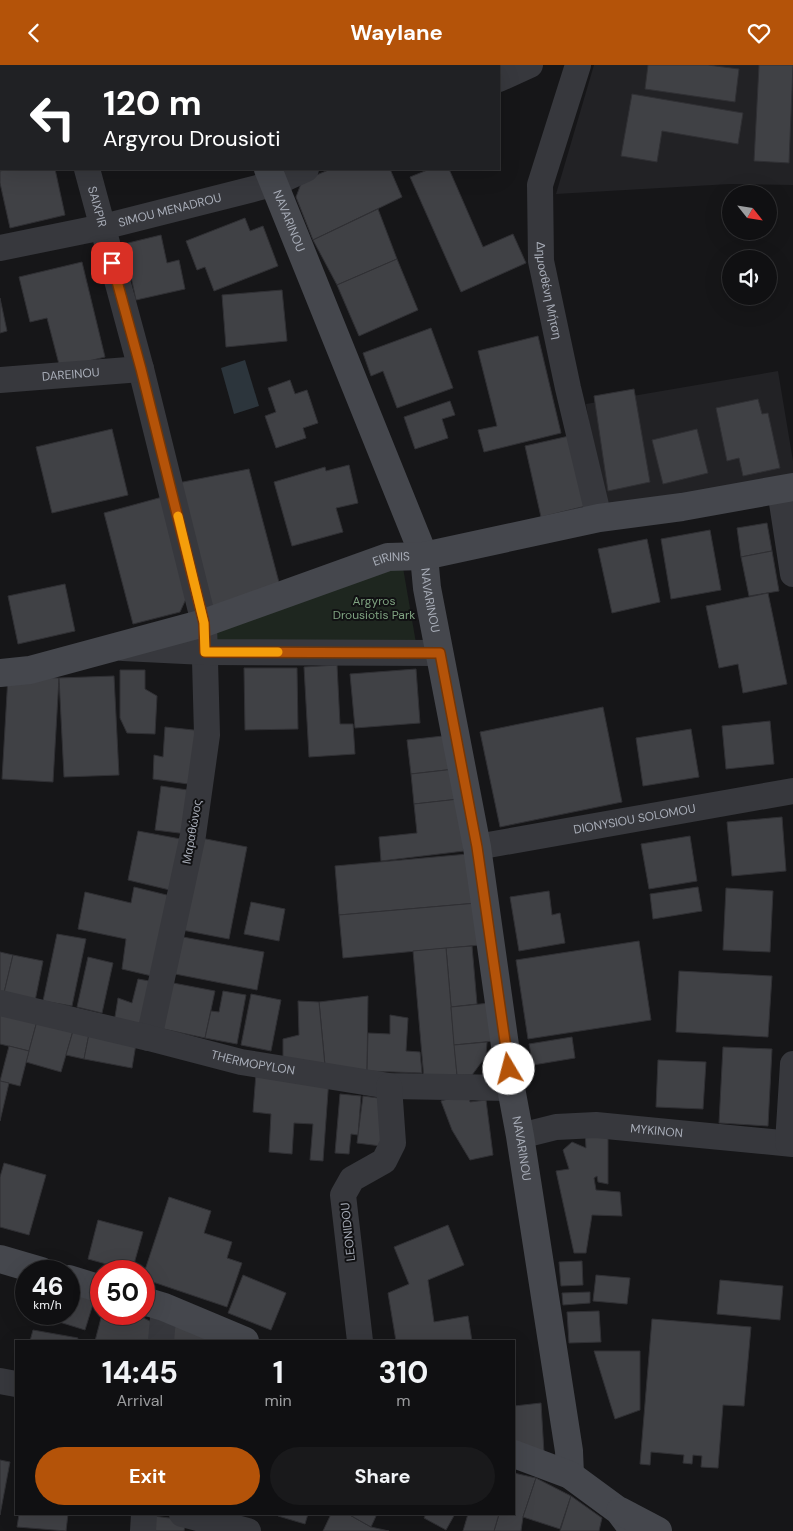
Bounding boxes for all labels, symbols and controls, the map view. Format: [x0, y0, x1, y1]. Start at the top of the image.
text: Waylane [350, 18, 443, 47]
icon: back [20, 19, 48, 47]
icon: heart [745, 19, 773, 47]
text: 120 m [103, 80, 202, 126]
icon: left [20, 85, 85, 150]
text: Argyrou Drousioti [103, 124, 281, 153]
street label: SAIXPIR [84, 184, 110, 229]
north arrow [722, 185, 778, 240]
map controls [722, 185, 777, 305]
street label: NAVARINOU [269, 188, 309, 254]
street label: SIMOU MENADROU [116, 189, 223, 231]
pin [91, 242, 133, 284]
street label: Δημοσθένη Μήτση [533, 242, 565, 341]
icon: arrive [98, 249, 126, 277]
button: sound [722, 250, 777, 305]
street label: DAREINOU [41, 364, 100, 385]
street label: EIRINIS [371, 548, 410, 570]
street label: NAVARINOU [417, 567, 443, 634]
park label: Argyros Drousiotis Park [333, 593, 415, 623]
street label: Μαραθώνος [178, 798, 206, 865]
street label: DIONYSIOU SOLOMOU [572, 800, 697, 838]
position arrow [482, 1042, 534, 1094]
street label: THERMOPYLON [209, 1047, 296, 1079]
street label: NAVARINOU [508, 1115, 535, 1182]
street label: MYKINON [630, 1120, 684, 1141]
street label: LEONIDOU [337, 1202, 359, 1262]
speed limit sign: 50 [90, 1260, 155, 1325]
text: 46 [31, 1270, 64, 1303]
text: km/h [33, 1297, 62, 1313]
text: 14:45 [102, 1353, 178, 1392]
text: 1 [273, 1353, 284, 1392]
text: 310 [378, 1353, 428, 1392]
text: Arrival [116, 1390, 163, 1411]
text: min [264, 1390, 292, 1411]
text: m [396, 1390, 411, 1411]
button: Exit [35, 1447, 260, 1505]
button: Share [270, 1447, 495, 1505]

